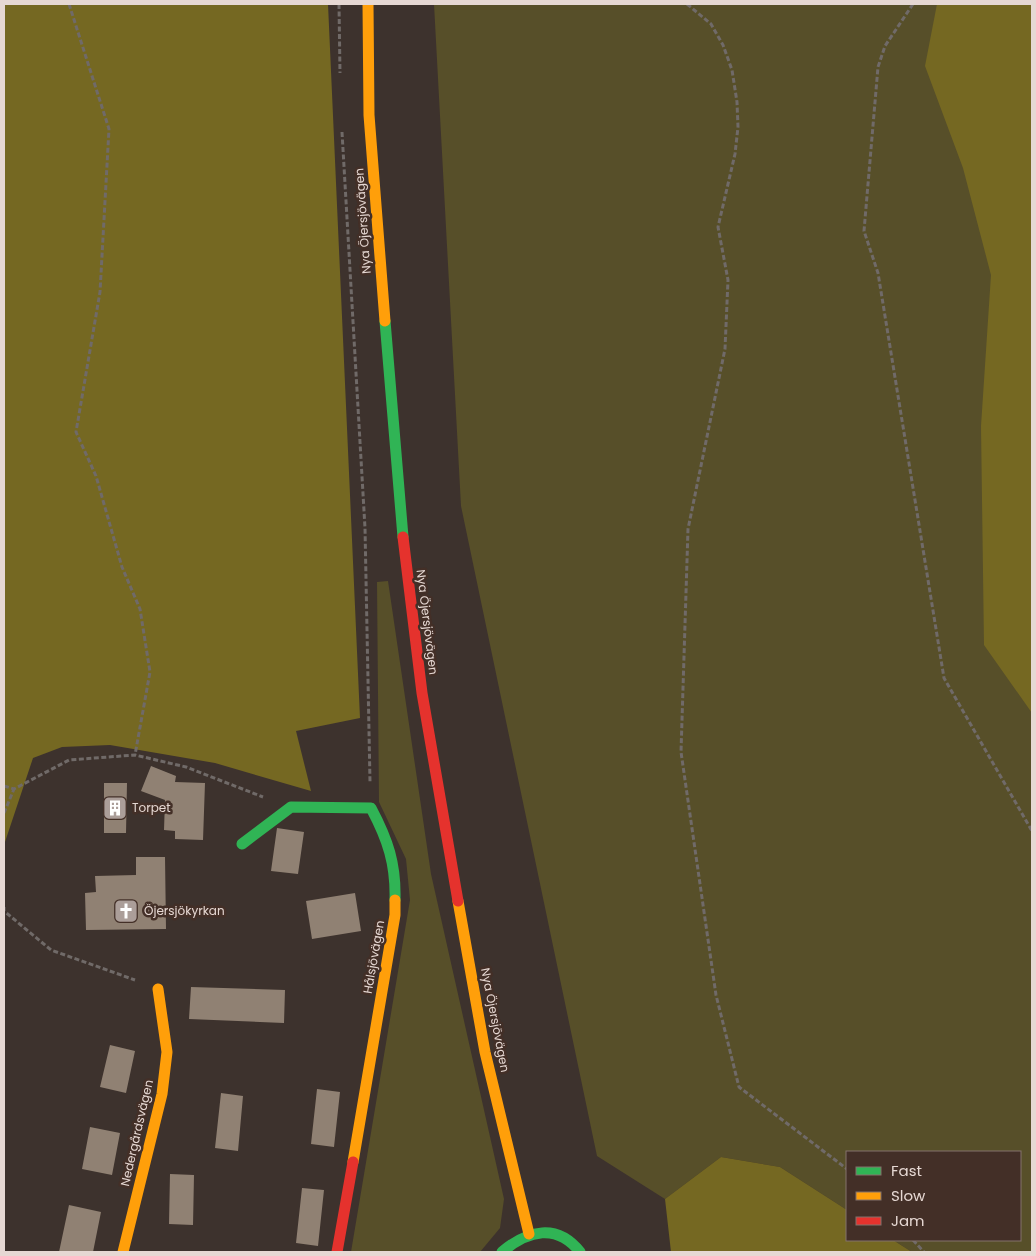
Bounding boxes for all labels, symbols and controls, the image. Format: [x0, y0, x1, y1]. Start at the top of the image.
street label: Nya Öjersjövägen [350, 168, 375, 274]
street label: Nya Öjersjövägen [413, 568, 442, 676]
building icon: Torpet [102, 795, 128, 821]
place label: Torpet [132, 799, 171, 816]
church icon: Öjersjökyrkan [113, 898, 139, 924]
place label: Öjersjökyrkan [144, 902, 225, 919]
street label: Hålsjövägen [359, 919, 388, 995]
street label: Nya Öjersjövägen [477, 966, 514, 1073]
street label: Nedergårdsvägen [116, 1078, 157, 1188]
legend [846, 1151, 1021, 1241]
text: Fast [891, 1160, 922, 1181]
text: Slow [891, 1185, 926, 1206]
text: Jam [891, 1210, 925, 1231]

